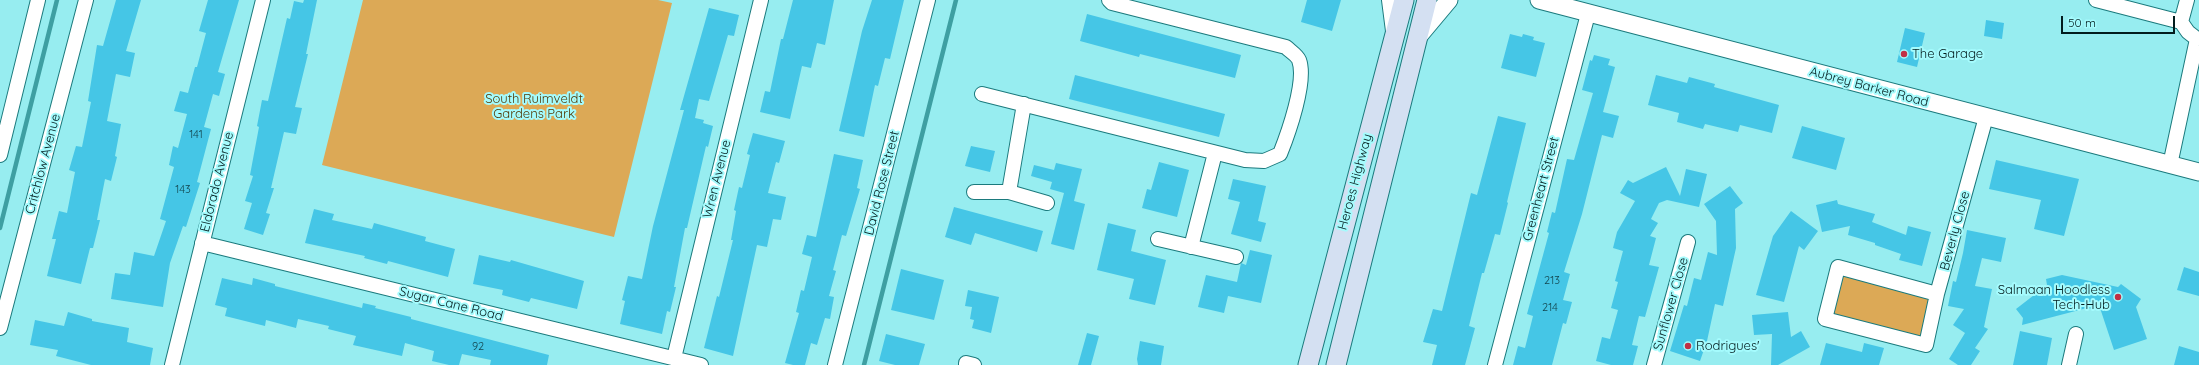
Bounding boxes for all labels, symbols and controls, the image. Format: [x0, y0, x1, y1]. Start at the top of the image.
scale bar [2063, 8, 2177, 34]
text: 50 m [2068, 15, 2096, 30]
place label: The Garage [1912, 46, 1983, 62]
marker: The Garage [1899, 49, 1909, 59]
street label: Aubrey Barker Road [1808, 64, 1930, 110]
park label: South Ruimveldt Gardens Park [485, 91, 583, 122]
street label: Critchlow Avenue [22, 112, 64, 216]
house number: 141 [189, 128, 203, 142]
street label: David Rose Street [861, 129, 903, 237]
street label: Eldorado Avenue [197, 130, 237, 234]
street label: Heroes Highway [1335, 132, 1375, 232]
street label: Greenheart Street [1520, 135, 1562, 243]
street label: Wren Avenue [700, 138, 734, 220]
house number: 143 [175, 183, 191, 197]
street label: Beverly Close [1937, 190, 1973, 272]
street label: Sunflower Close [1650, 256, 1692, 352]
house number: 213 [1544, 274, 1560, 288]
place label: Salmaan Hoodless Tech-Hub [1998, 282, 2110, 313]
street label: Sugar Cane Road [398, 284, 504, 324]
marker: Salmaan Hoodless Tech-Hub [2113, 292, 2123, 302]
house number: 214 [1542, 301, 1558, 315]
place label: Rodrigues' [1696, 338, 1760, 354]
house number: 92 [472, 340, 484, 354]
marker: Rodrigues' [1683, 341, 1693, 351]

